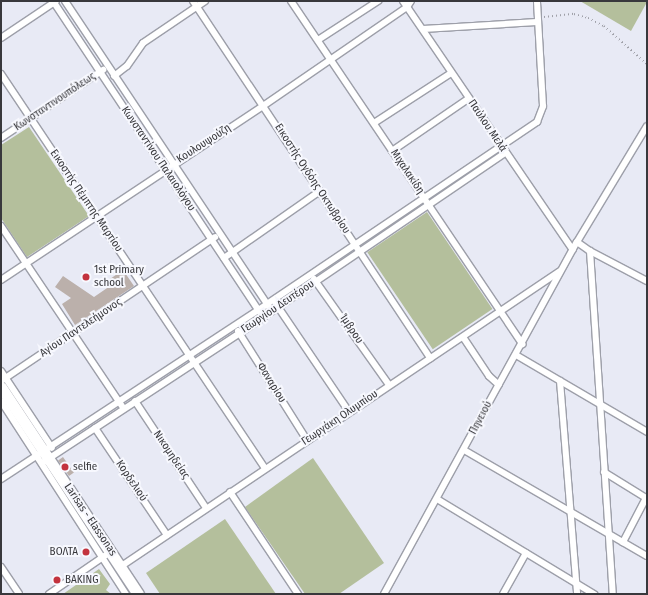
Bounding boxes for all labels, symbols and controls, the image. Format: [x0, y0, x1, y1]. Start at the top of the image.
street label: Κωνσταντινουπόλεως [12, 70, 98, 134]
street label: Παύλου Μελά [465, 97, 509, 155]
street label: Κωνσταντίνου Παλαιολόγου [118, 104, 198, 214]
street label: Κουλουψούζη [174, 122, 234, 166]
street label: Εικοστής Ογδόης Οκτωβρίου [271, 122, 353, 236]
street label: Εικοστής Πέμπτης Μαρτίου [47, 147, 125, 255]
street label: Μιχαλακίδη [387, 147, 427, 197]
place label: 1st Primary school [94, 264, 144, 290]
marker: 1st Primary school [81, 272, 91, 282]
street label: Γεωργίου Δευτέρου [239, 278, 317, 336]
street label: Αγίου Παντελεήμονος [38, 296, 124, 360]
street label: Ίμβρου [336, 312, 366, 346]
street label: Φαναρίου [254, 361, 288, 405]
street label: Γεωργάκη Ολυμπίου [299, 388, 381, 448]
street label: Πηνειού [467, 399, 495, 437]
street label: Νικομηδείας [150, 428, 192, 482]
street label: Κορδελιού [112, 458, 150, 504]
place label: selfie [73, 460, 97, 474]
marker: selfie [60, 462, 70, 472]
street label: Larisas - Elassonas [61, 481, 119, 559]
place label: ΒΟΛΤΑ [50, 545, 78, 559]
marker: ΒΟΛΤΑ [81, 547, 91, 557]
place label: BAKING [65, 573, 98, 587]
marker: BAKING [52, 575, 62, 585]

